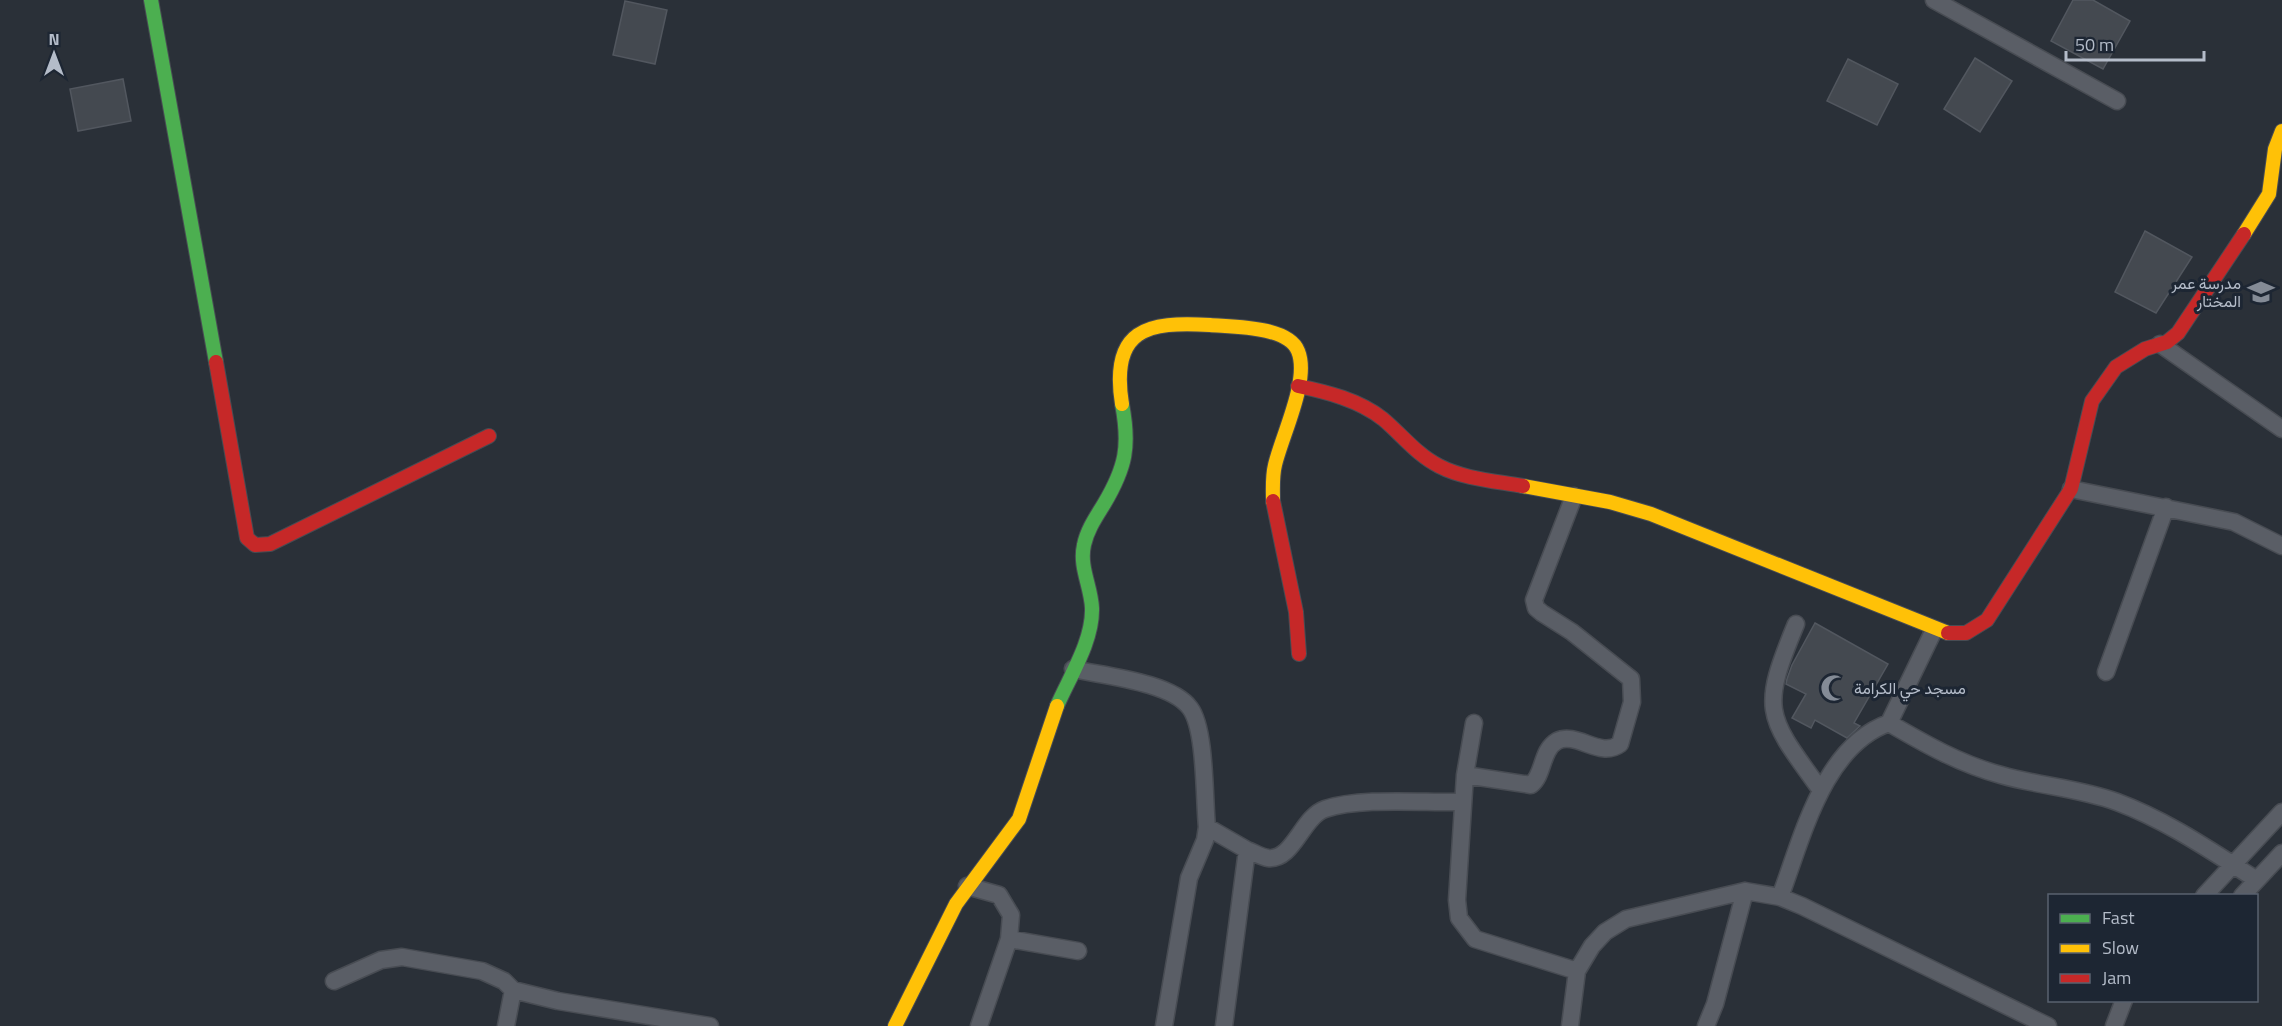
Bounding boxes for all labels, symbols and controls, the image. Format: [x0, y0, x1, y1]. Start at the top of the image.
north arrow [24, 24, 84, 84]
scale bar [2066, 24, 2204, 62]
text: N [48, 27, 60, 51]
text: 50 m [2075, 31, 2114, 58]
place label: مدرسة عمر المختار [2171, 271, 2241, 313]
school or university icon: مدرسة عمر المختار [2246, 277, 2276, 307]
mosque icon: مسجد حي الكرامة [1819, 673, 1849, 703]
place label: مسجد حي الكرامة [1854, 676, 1966, 702]
legend [2048, 894, 2258, 1002]
text: Fast [2102, 904, 2135, 931]
text: Slow [2102, 934, 2139, 961]
text: Jam [2102, 964, 2131, 991]

